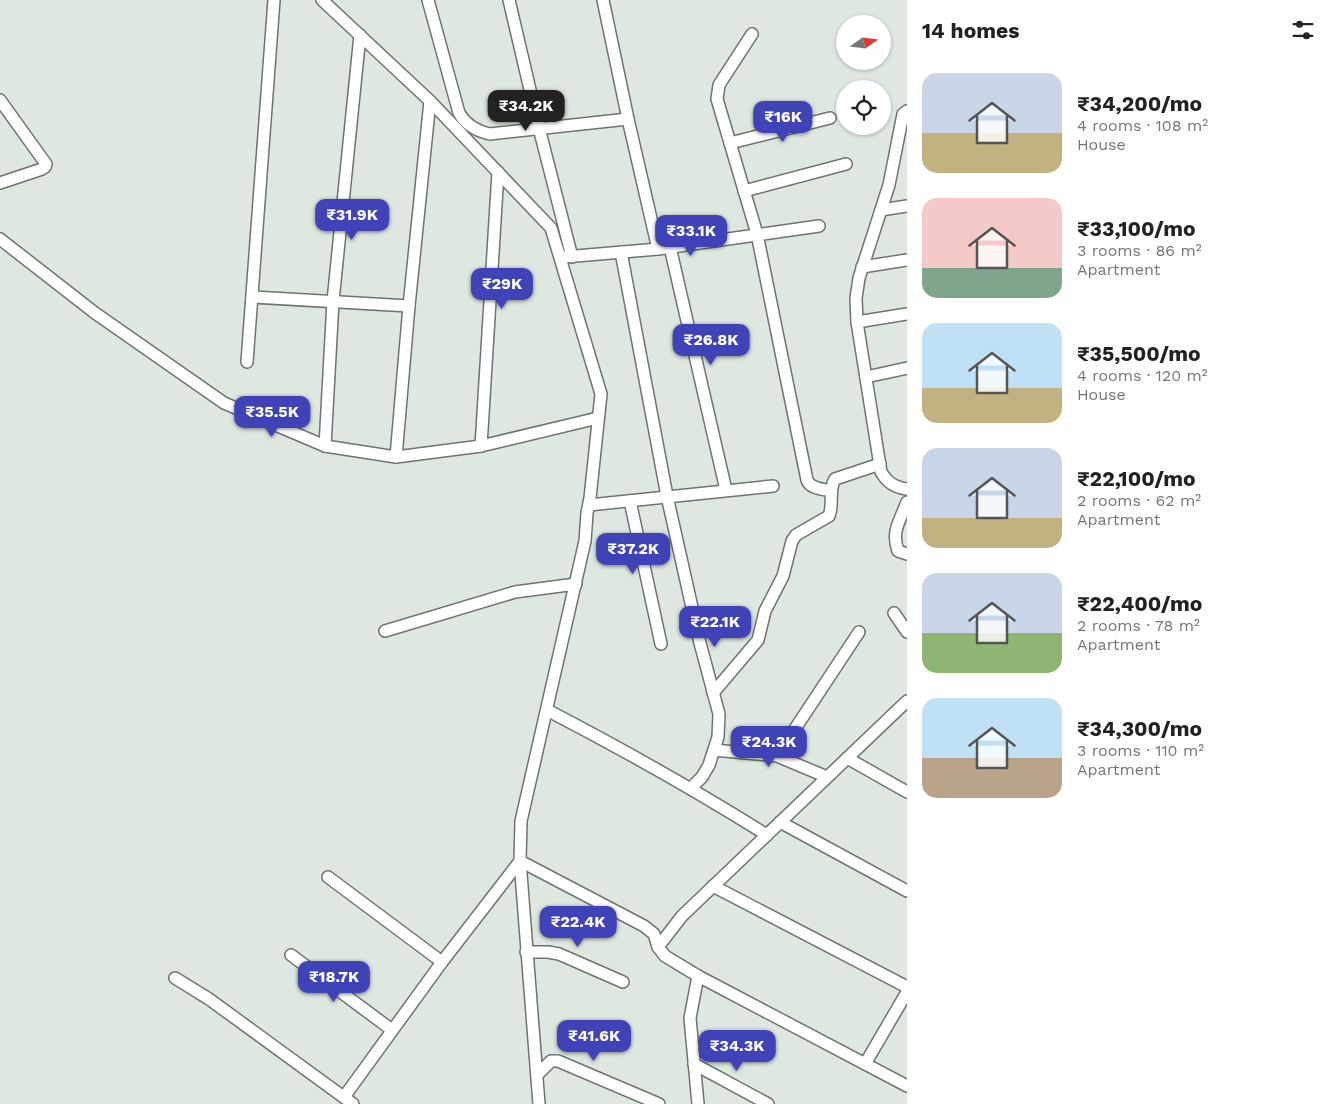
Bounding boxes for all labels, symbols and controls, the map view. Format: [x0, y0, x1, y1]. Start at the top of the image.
north arrow [836, 15, 891, 70]
map controls [836, 15, 891, 135]
icon: filters [1289, 16, 1317, 44]
text: 14 homes [922, 18, 1019, 43]
button: locate [836, 80, 891, 135]
pin: ₹34.2K [485, 90, 567, 132]
text: ₹34,200/mo [1077, 91, 1202, 116]
icon: home [962, 93, 1022, 153]
text: ₹34.2K [499, 96, 553, 115]
pin: ₹16K [753, 100, 813, 143]
text: ₹16K [764, 107, 802, 126]
text: 4 rooms · 108 m² [1077, 116, 1208, 135]
text: House [1077, 135, 1126, 154]
pin: ₹31.9K [311, 198, 393, 241]
text: ₹31.9K [326, 205, 378, 224]
pin: ₹33.1K [650, 214, 732, 257]
text: ₹33,100/mo [1077, 216, 1196, 241]
icon: home [962, 218, 1022, 278]
text: ₹33.1K [666, 221, 716, 240]
text: 3 rooms · 86 m² [1077, 241, 1202, 260]
text: Apartment [1077, 260, 1160, 279]
pin: ₹29K [472, 268, 532, 310]
text: ₹29K [482, 274, 522, 293]
pin: ₹26.8K [670, 324, 752, 366]
text: ₹26.8K [684, 330, 738, 349]
text: ₹35,500/mo [1077, 341, 1201, 366]
icon: home [962, 343, 1022, 403]
text: 4 rooms · 120 m² [1077, 366, 1208, 385]
text: House [1077, 385, 1126, 404]
pin: ₹35.5K [231, 396, 313, 438]
text: ₹35.5K [245, 402, 299, 421]
text: ₹22,100/mo [1077, 466, 1196, 491]
icon: home [962, 468, 1022, 528]
text: 2 rooms · 62 m² [1077, 491, 1201, 510]
text: Apartment [1077, 510, 1160, 529]
pin: ₹37.2K [592, 532, 674, 575]
text: ₹37.2K [607, 539, 659, 558]
text: ₹22,400/mo [1077, 591, 1202, 616]
icon: home [962, 593, 1022, 653]
pin: ₹22.1K [674, 606, 756, 648]
text: ₹22.1K [690, 612, 740, 631]
text: 2 rooms · 78 m² [1077, 616, 1200, 635]
text: Apartment [1077, 635, 1160, 654]
text: ₹34,300/mo [1077, 716, 1202, 741]
icon: home [962, 718, 1022, 778]
pin: ₹24.3K [728, 726, 810, 768]
text: ₹24.3K [742, 732, 796, 751]
text: 3 rooms · 110 m² [1077, 741, 1204, 760]
text: Apartment [1077, 760, 1160, 779]
pin: ₹22.4K [537, 906, 619, 948]
text: ₹22.4K [551, 912, 605, 931]
pin: ₹18.7K [293, 960, 375, 1003]
text: ₹18.7K [309, 967, 359, 986]
pin: ₹41.6K [553, 1020, 635, 1062]
text: ₹41.6K [568, 1026, 620, 1045]
pin: ₹34.3K [696, 1030, 778, 1072]
text: ₹34.3K [710, 1036, 764, 1055]

